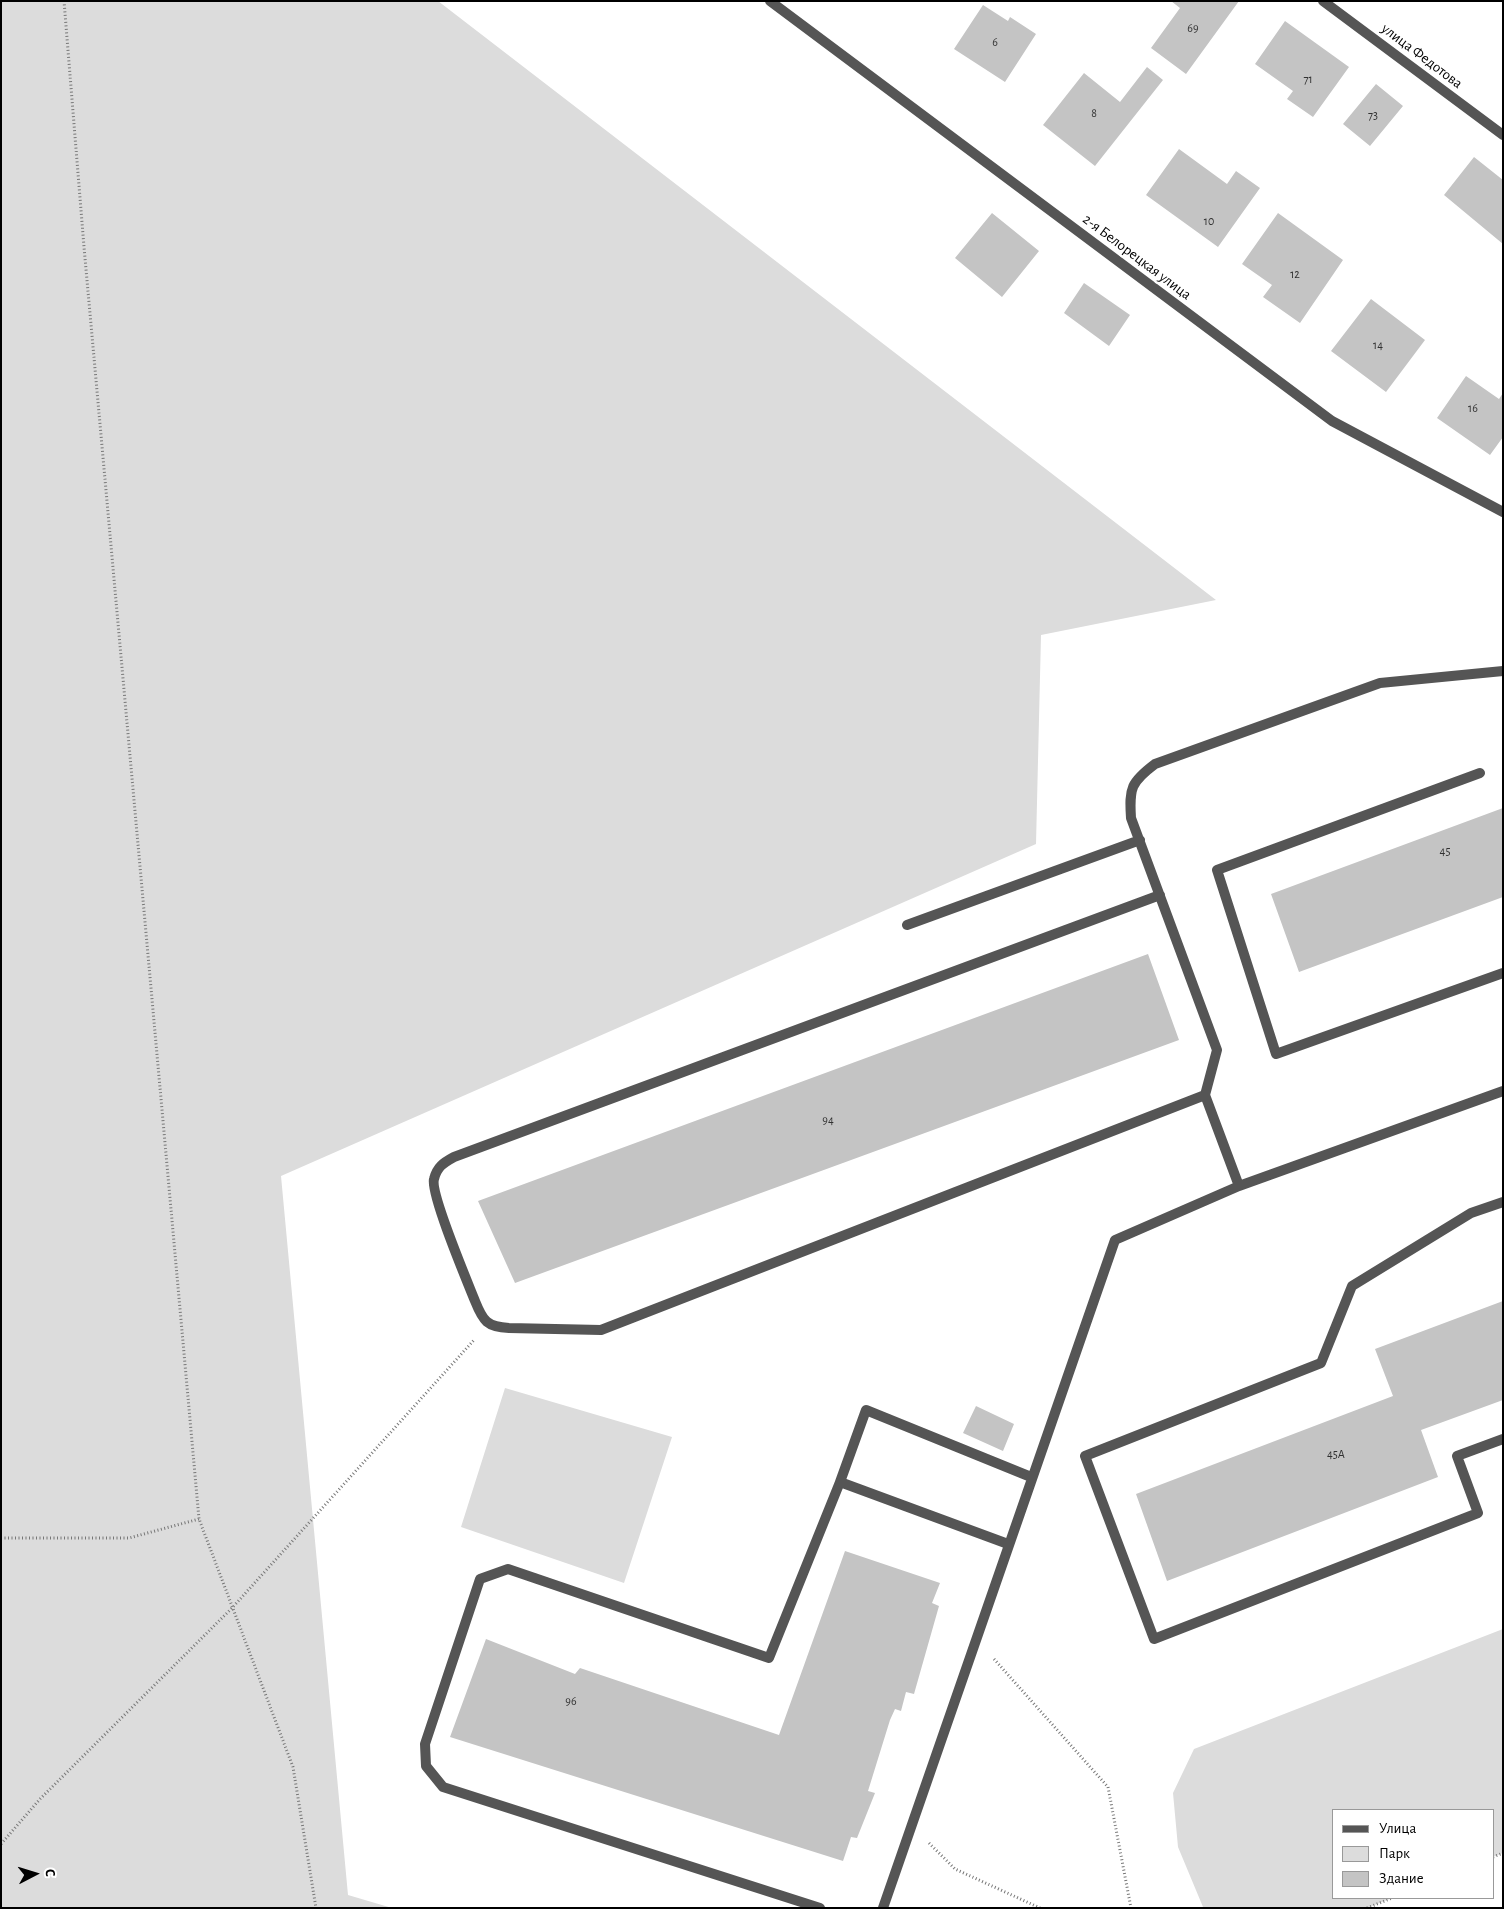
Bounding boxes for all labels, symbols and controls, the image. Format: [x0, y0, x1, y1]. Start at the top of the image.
street label: улица Федотова [1378, 20, 1466, 92]
house number: 69 [1187, 21, 1199, 35]
house number: 6 [992, 35, 998, 49]
house number: 71 [1303, 72, 1313, 86]
house number: 8 [1091, 106, 1097, 120]
house number: 73 [1368, 108, 1378, 122]
street label: 2-я Белорецкая улица [1079, 210, 1195, 304]
house number: 10 [1204, 214, 1214, 228]
house number: 12 [1290, 267, 1300, 281]
house number: 14 [1373, 338, 1383, 352]
house number: 16 [1468, 401, 1478, 415]
house number: 45 [1440, 844, 1450, 858]
house number: 94 [822, 1113, 834, 1127]
house number: 45А [1327, 1447, 1345, 1461]
house number: 96 [565, 1694, 577, 1708]
legend [1332, 1809, 1494, 1899]
text: Улица [1379, 1821, 1416, 1836]
text: Парк [1379, 1846, 1410, 1861]
north arrow [10, 1849, 60, 1899]
text: С [43, 1868, 57, 1877]
text: Здание [1379, 1871, 1424, 1886]

